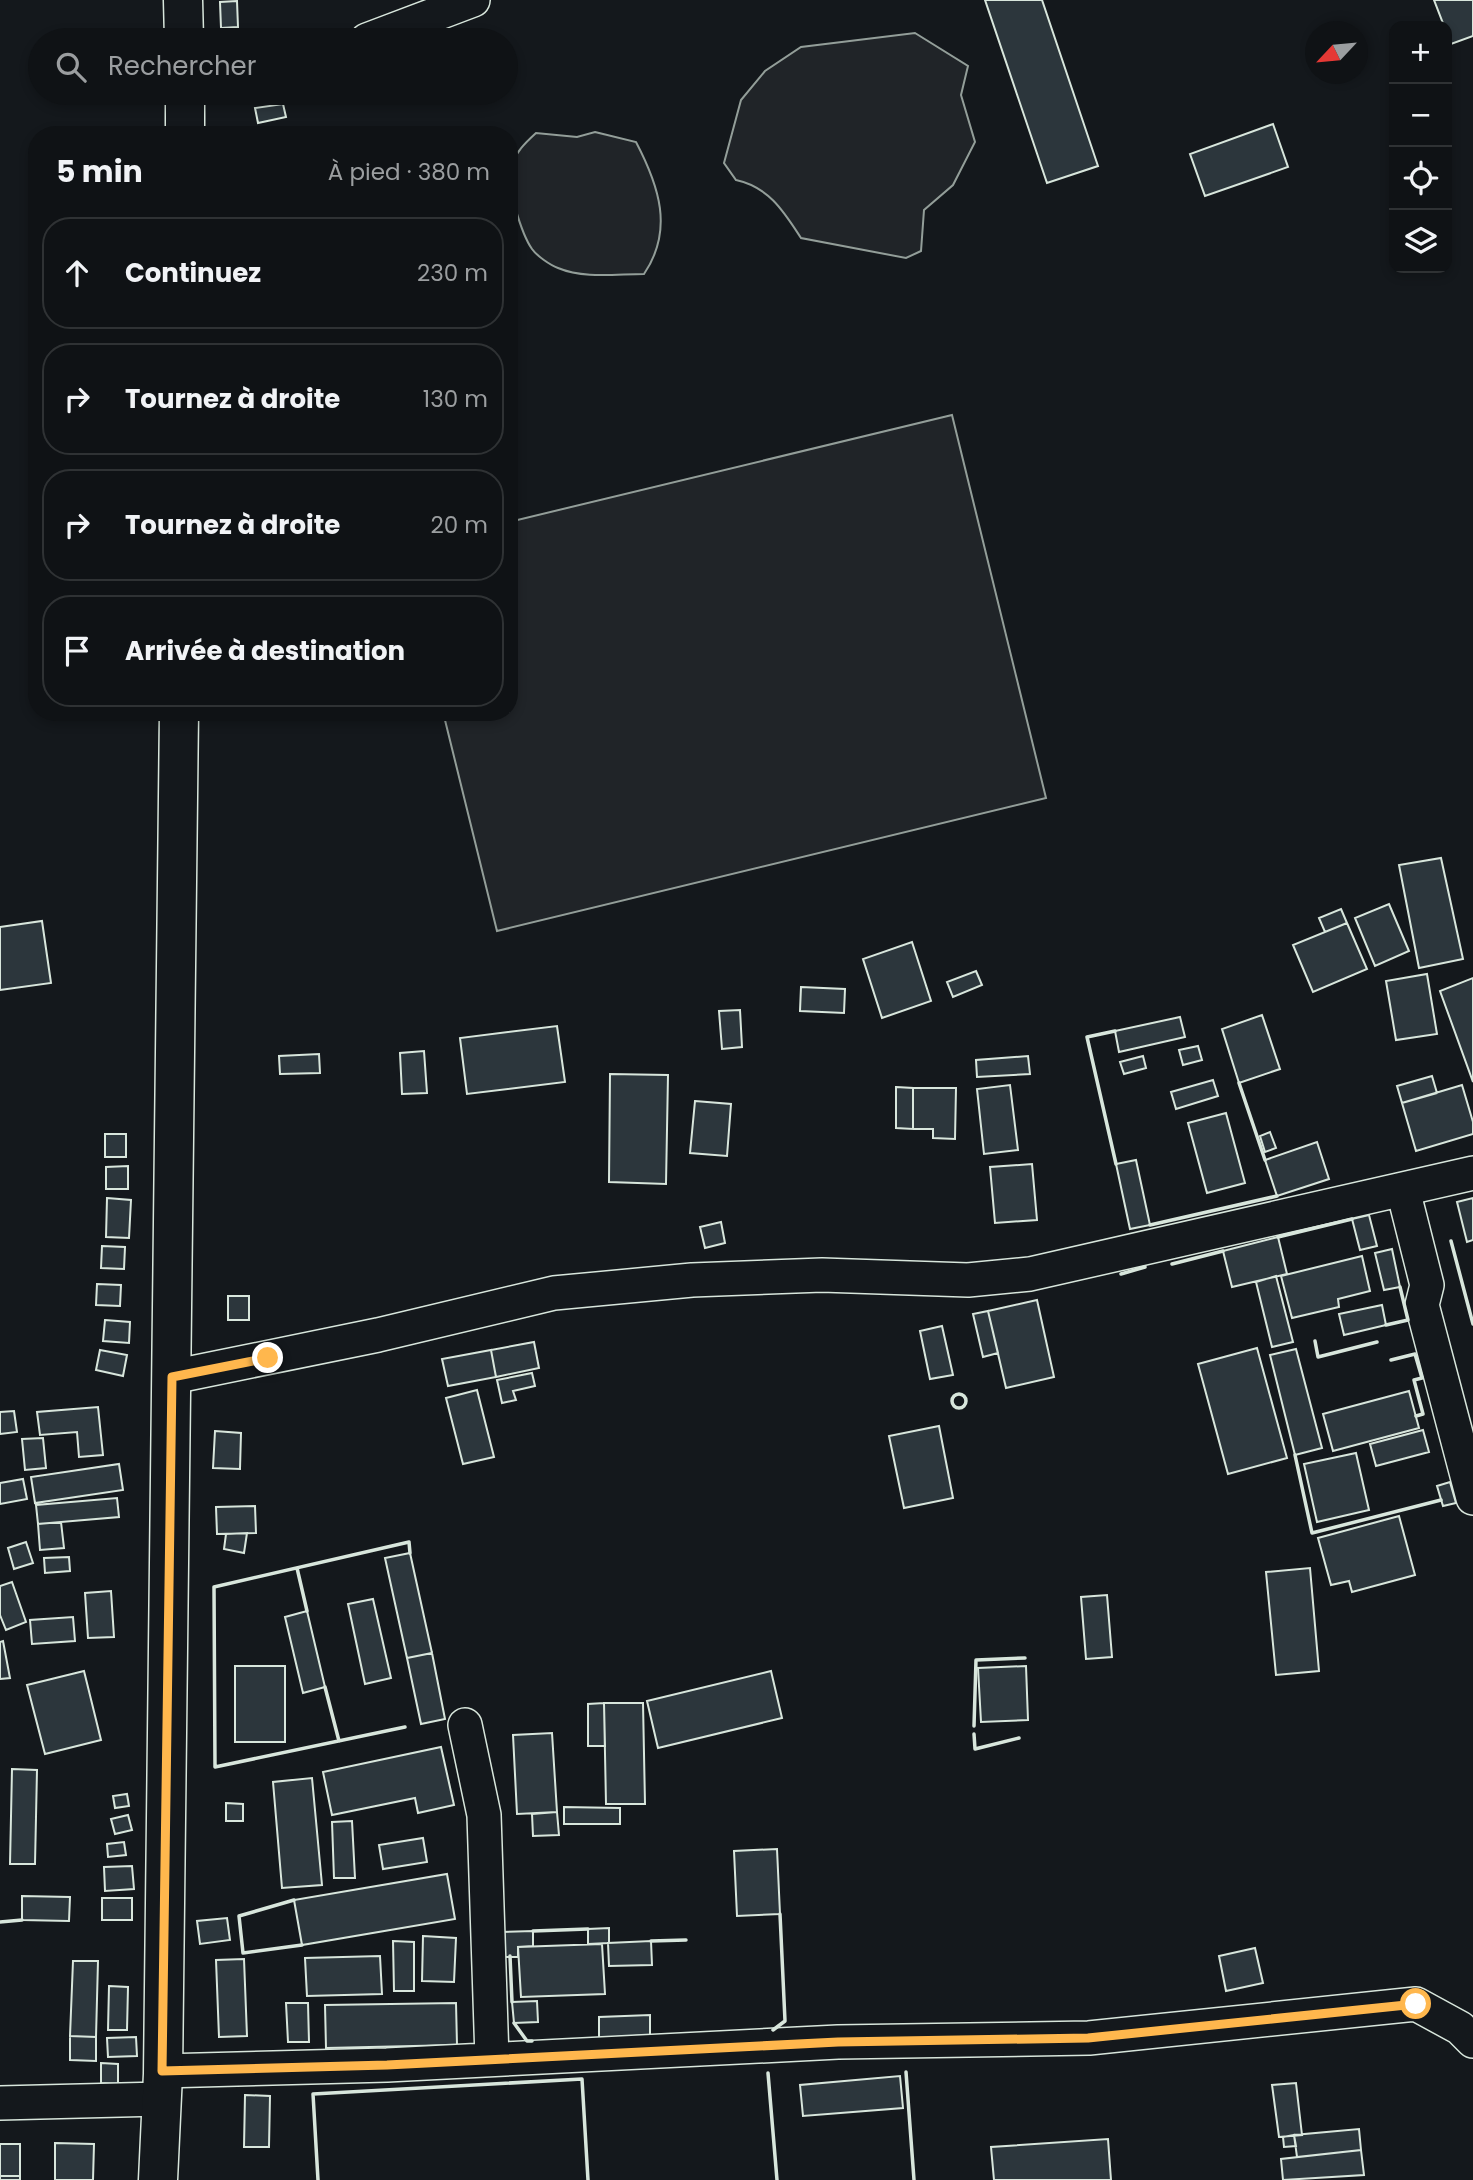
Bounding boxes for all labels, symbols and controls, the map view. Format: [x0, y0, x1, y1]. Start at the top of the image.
north arrow [1305, 21, 1368, 84]
map controls [1389, 21, 1452, 273]
button: + [1389, 21, 1452, 84]
search box [28, 28, 518, 105]
icon: search [52, 48, 90, 86]
text: Rechercher [108, 48, 256, 84]
button: − [1389, 84, 1452, 147]
button: locate [1389, 147, 1452, 210]
text: 5 min [56, 150, 143, 193]
text: À pied · 380 m [328, 156, 490, 188]
button: layers [1389, 210, 1452, 273]
icon: ahead [58, 254, 96, 292]
text: Continuez [125, 255, 261, 291]
text: 230 m [417, 257, 488, 289]
icon: right [58, 380, 96, 418]
text: Tournez à droite [125, 381, 340, 417]
text: 130 m [423, 383, 488, 415]
icon: right [58, 506, 96, 544]
text: Tournez à droite [125, 507, 340, 543]
text: 20 m [430, 509, 488, 541]
icon: arrive [58, 632, 96, 670]
text: Arrivée à destination [125, 633, 405, 669]
route end [252, 1342, 283, 1373]
route start [1400, 1988, 1431, 2019]

